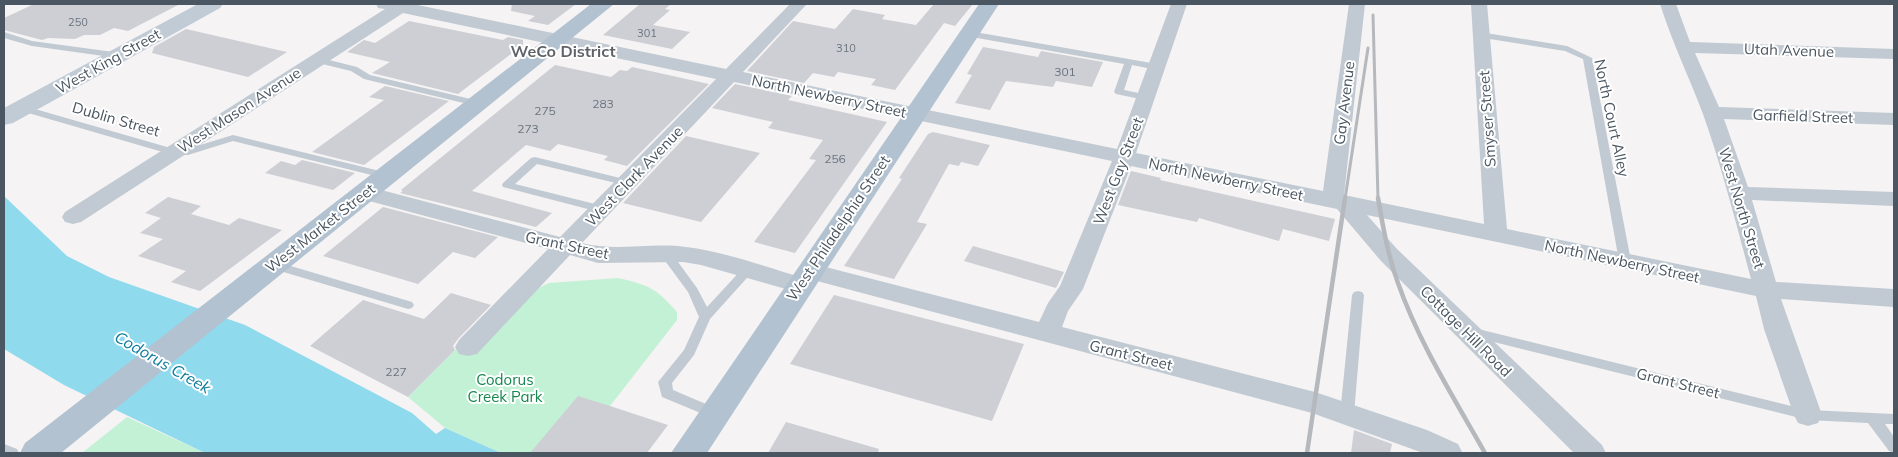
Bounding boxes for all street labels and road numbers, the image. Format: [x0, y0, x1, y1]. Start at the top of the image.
street label: West King Street [52, 24, 164, 98]
street label: Utah Avenue [1744, 39, 1834, 61]
street label: North Court Alley [1590, 57, 1634, 179]
street label: Gay Avenue [1329, 60, 1359, 146]
street label: West Mason Avenue [174, 63, 304, 157]
street label: North Newberry Street [750, 70, 908, 122]
street label: Smyser Street [1474, 70, 1500, 168]
street label: Dublin Street [70, 97, 162, 141]
street label: Garfield Street [1752, 105, 1854, 127]
street label: West Gay Street [1089, 114, 1147, 228]
street label: West Clark Avenue [581, 122, 687, 230]
street label: West North Street [1715, 145, 1769, 271]
street label: West Philadelphia Street [782, 152, 894, 304]
street label: North Newberry Street [1147, 153, 1305, 205]
street label: West Market Street [261, 179, 379, 277]
street label: Grant Street [524, 227, 610, 263]
street label: North Newberry Street [1543, 235, 1701, 287]
street label: Cottage Hill Road [1416, 281, 1516, 381]
street label: Grant Street [1088, 336, 1174, 374]
street label: Grant Street [1635, 364, 1721, 402]

